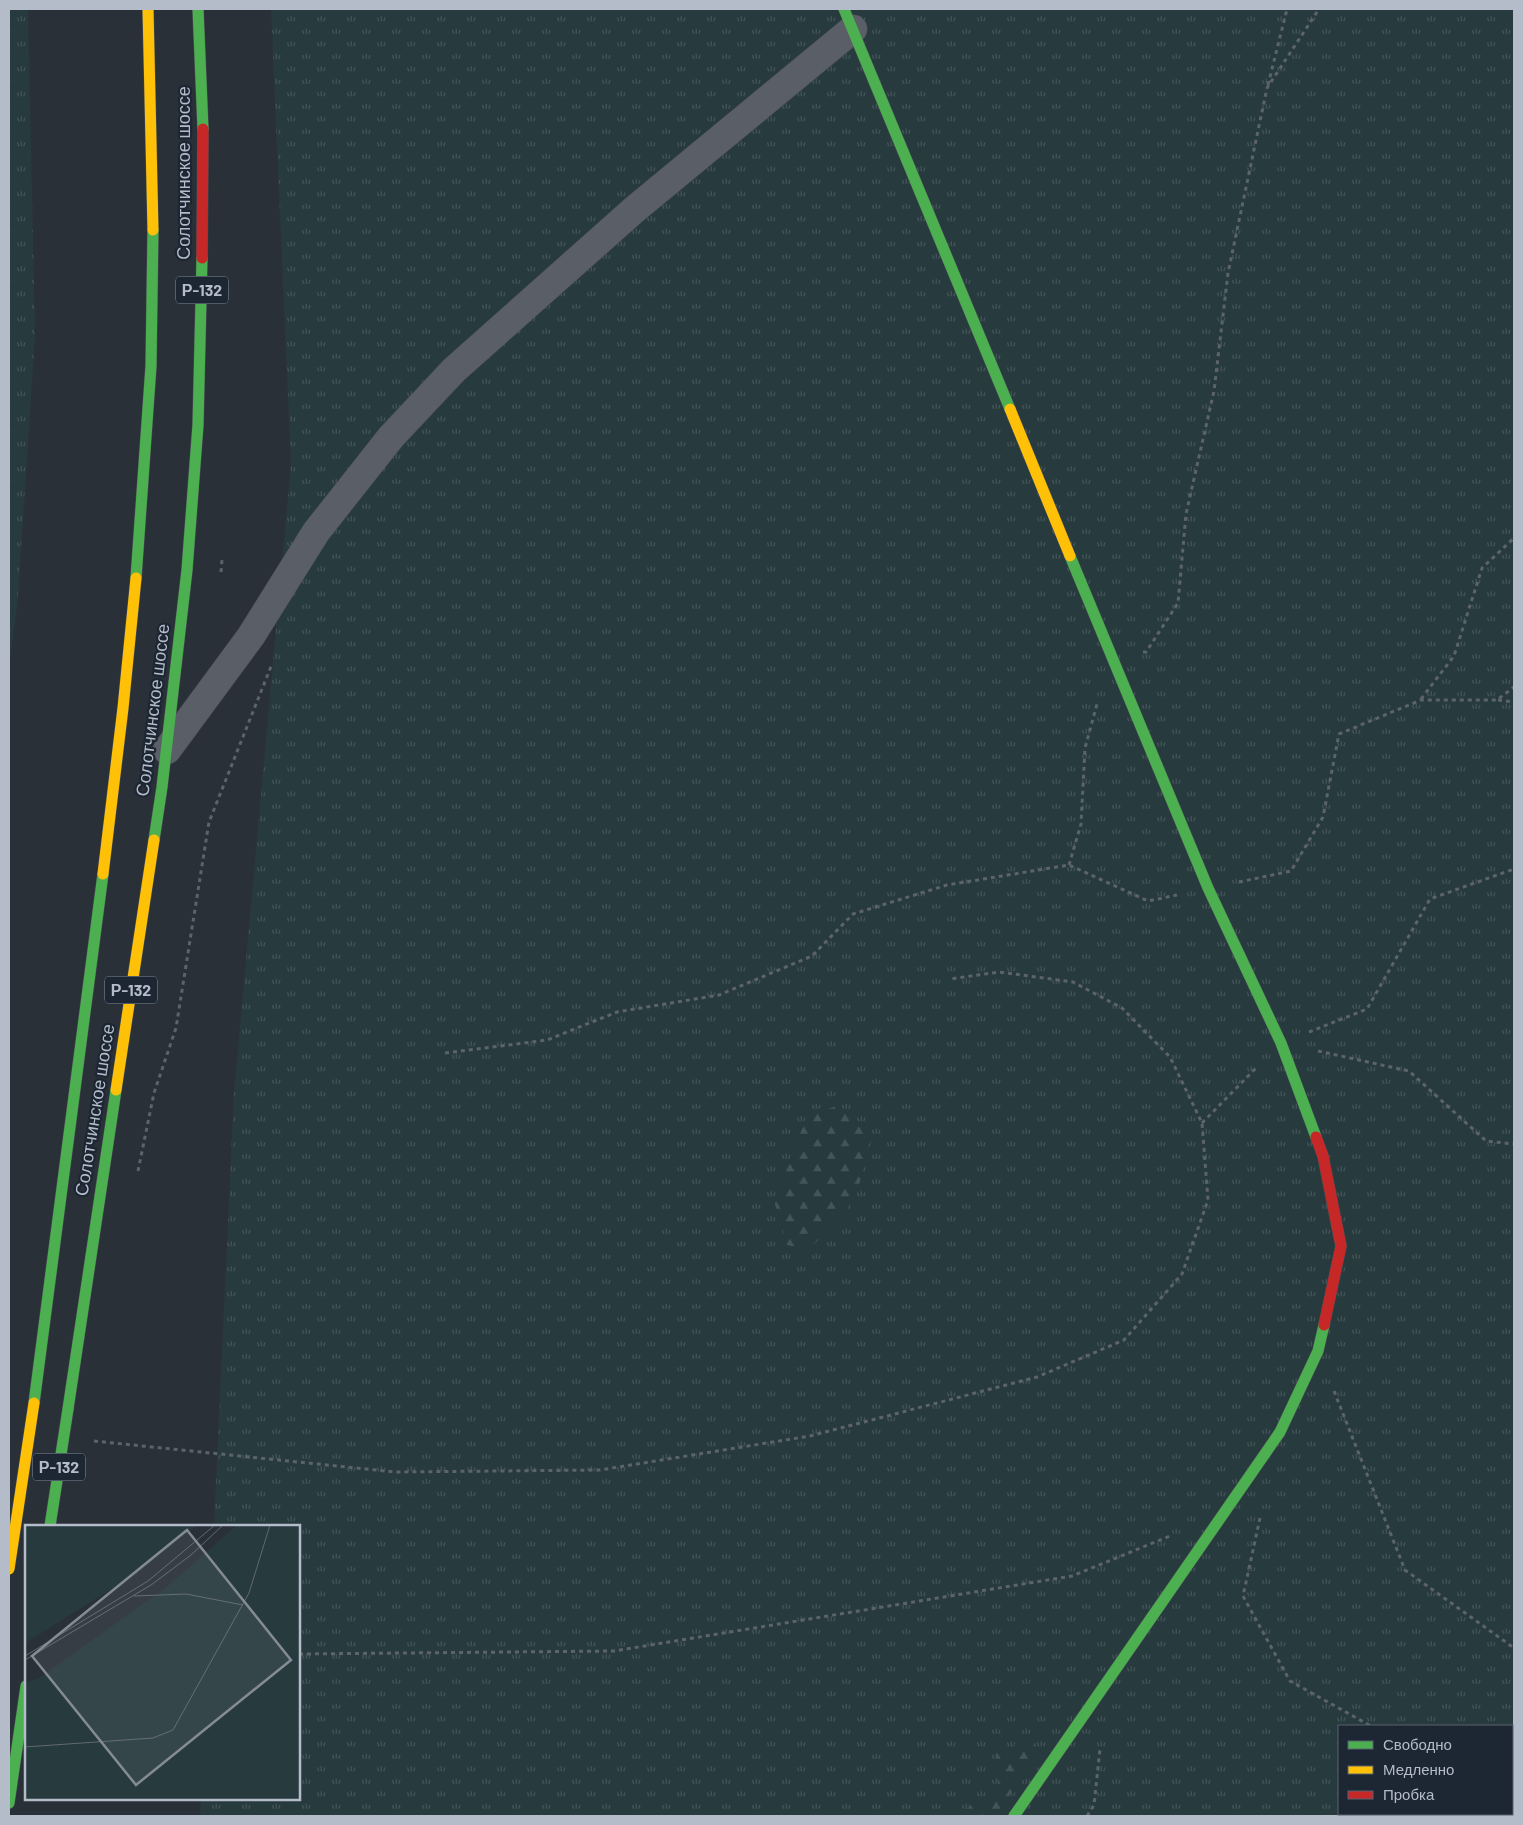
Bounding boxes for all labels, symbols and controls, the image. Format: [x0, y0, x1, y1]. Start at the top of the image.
street label: Солотчинское шоссе [172, 86, 194, 260]
road number: Р-132 [176, 276, 228, 304]
street label: Солотчинское шоссе [131, 622, 174, 797]
road number: Р-132 [105, 976, 157, 1004]
street label: Солотчинское шоссе [70, 1022, 118, 1197]
road number: Р-132 [33, 1454, 85, 1480]
inset map [25, 1525, 300, 1800]
legend [1338, 1725, 1513, 1815]
text: Свободно [1383, 1735, 1452, 1753]
text: Медленно [1383, 1760, 1454, 1778]
text: Пробка [1383, 1785, 1435, 1803]

